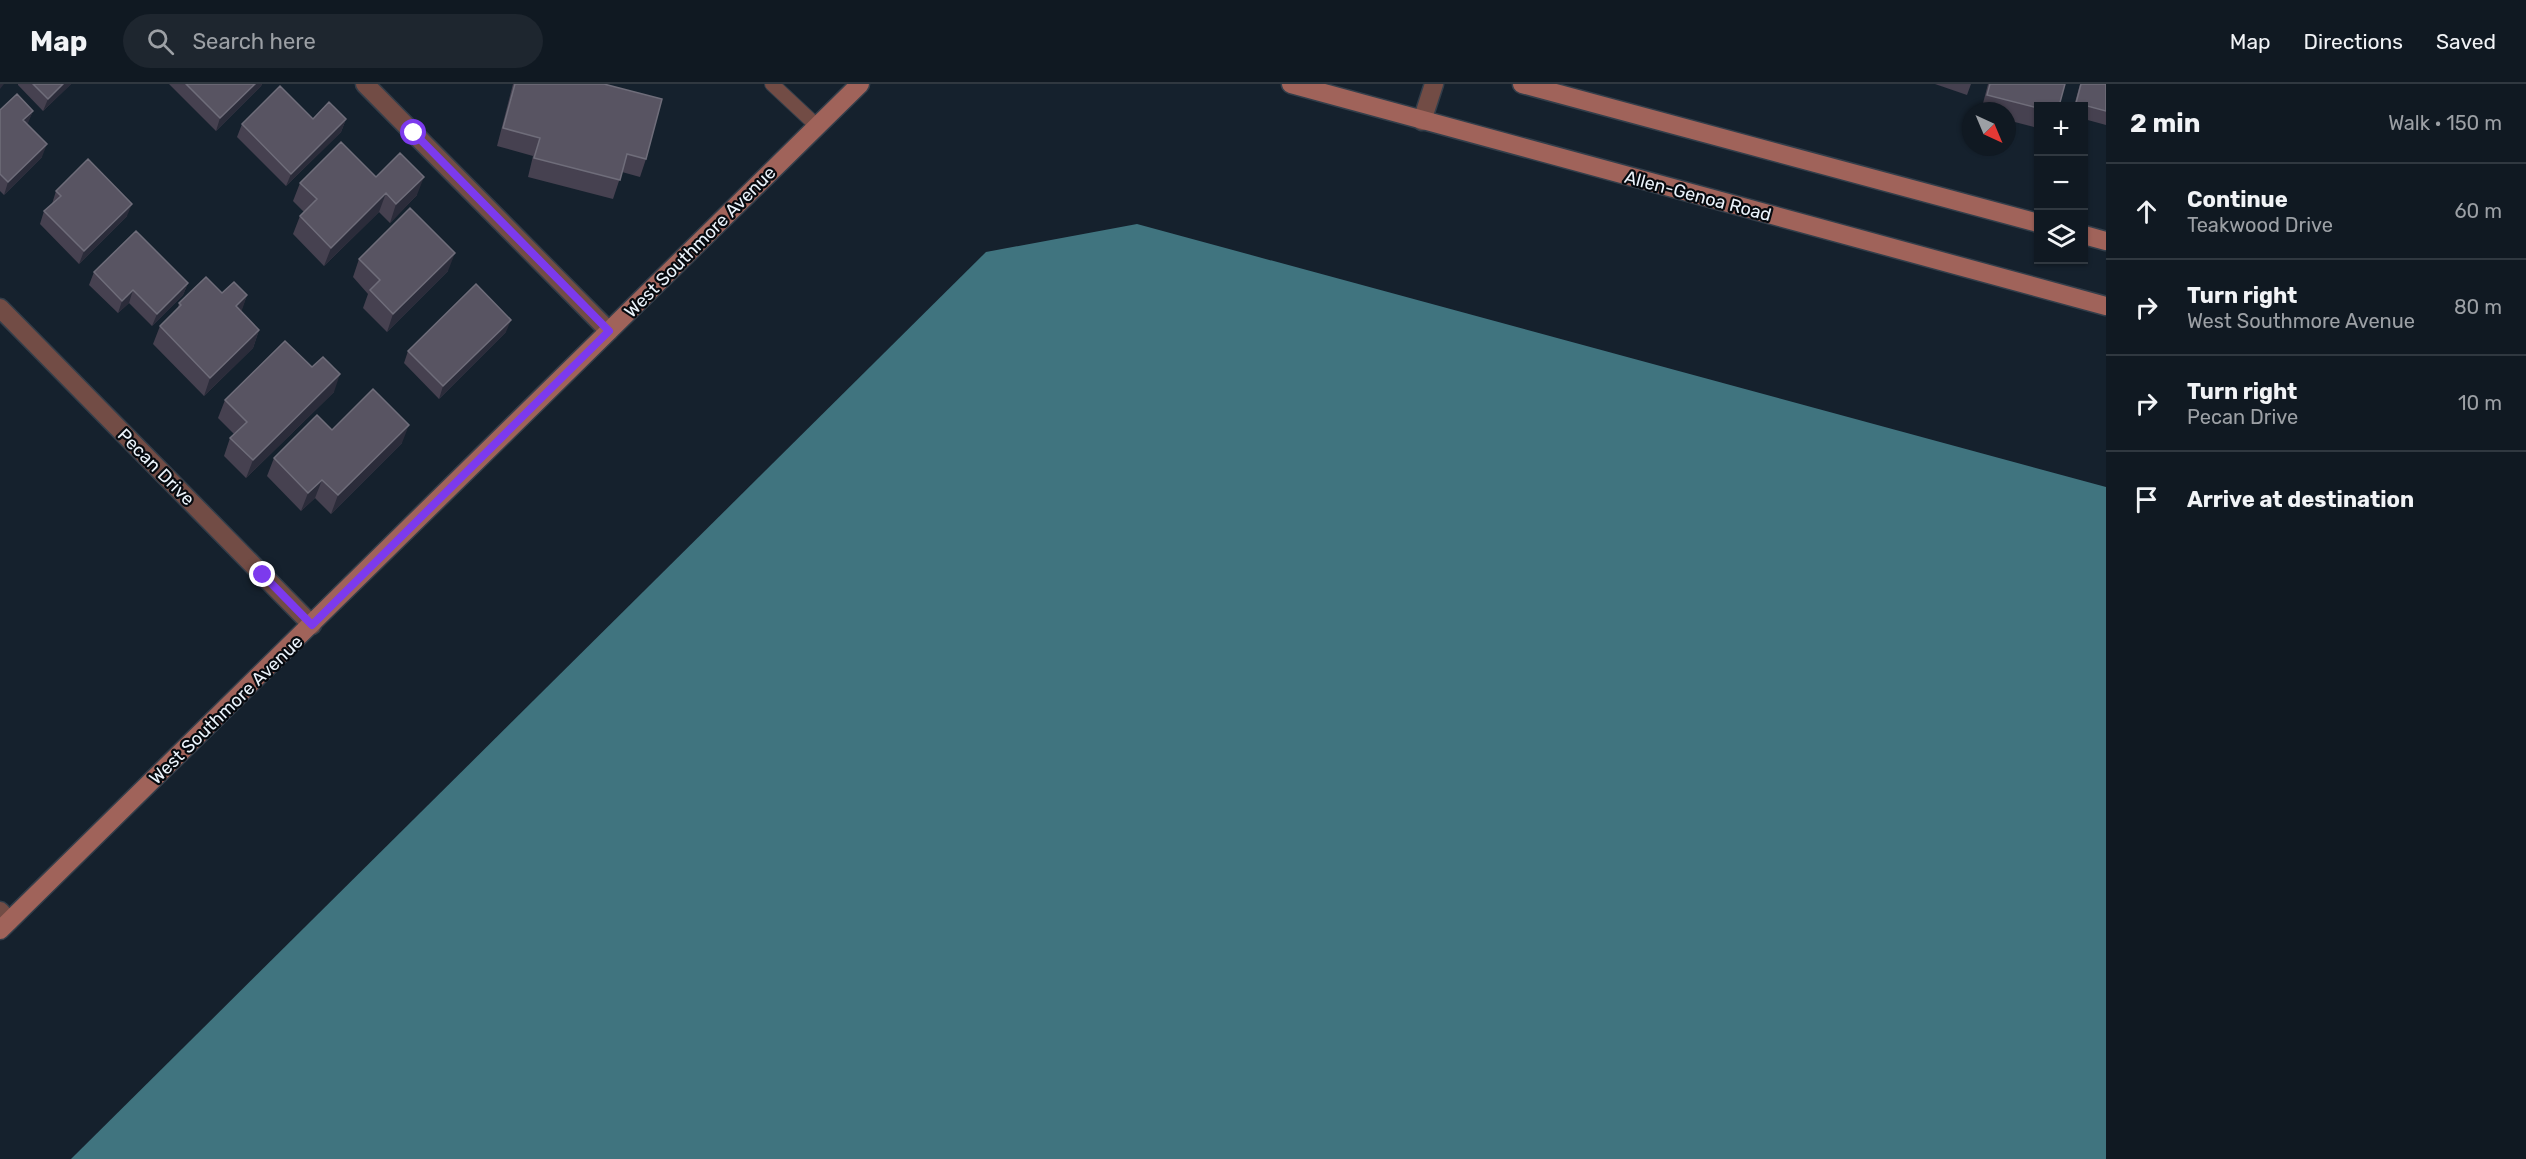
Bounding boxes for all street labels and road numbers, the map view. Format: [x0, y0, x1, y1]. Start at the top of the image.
street label: West Southmore Avenue [620, 162, 780, 322]
street label: Allen-Genoa Road [1622, 166, 1774, 226]
street label: Pecan Drive [113, 424, 199, 510]
street label: West Southmore Avenue [145, 631, 307, 789]

